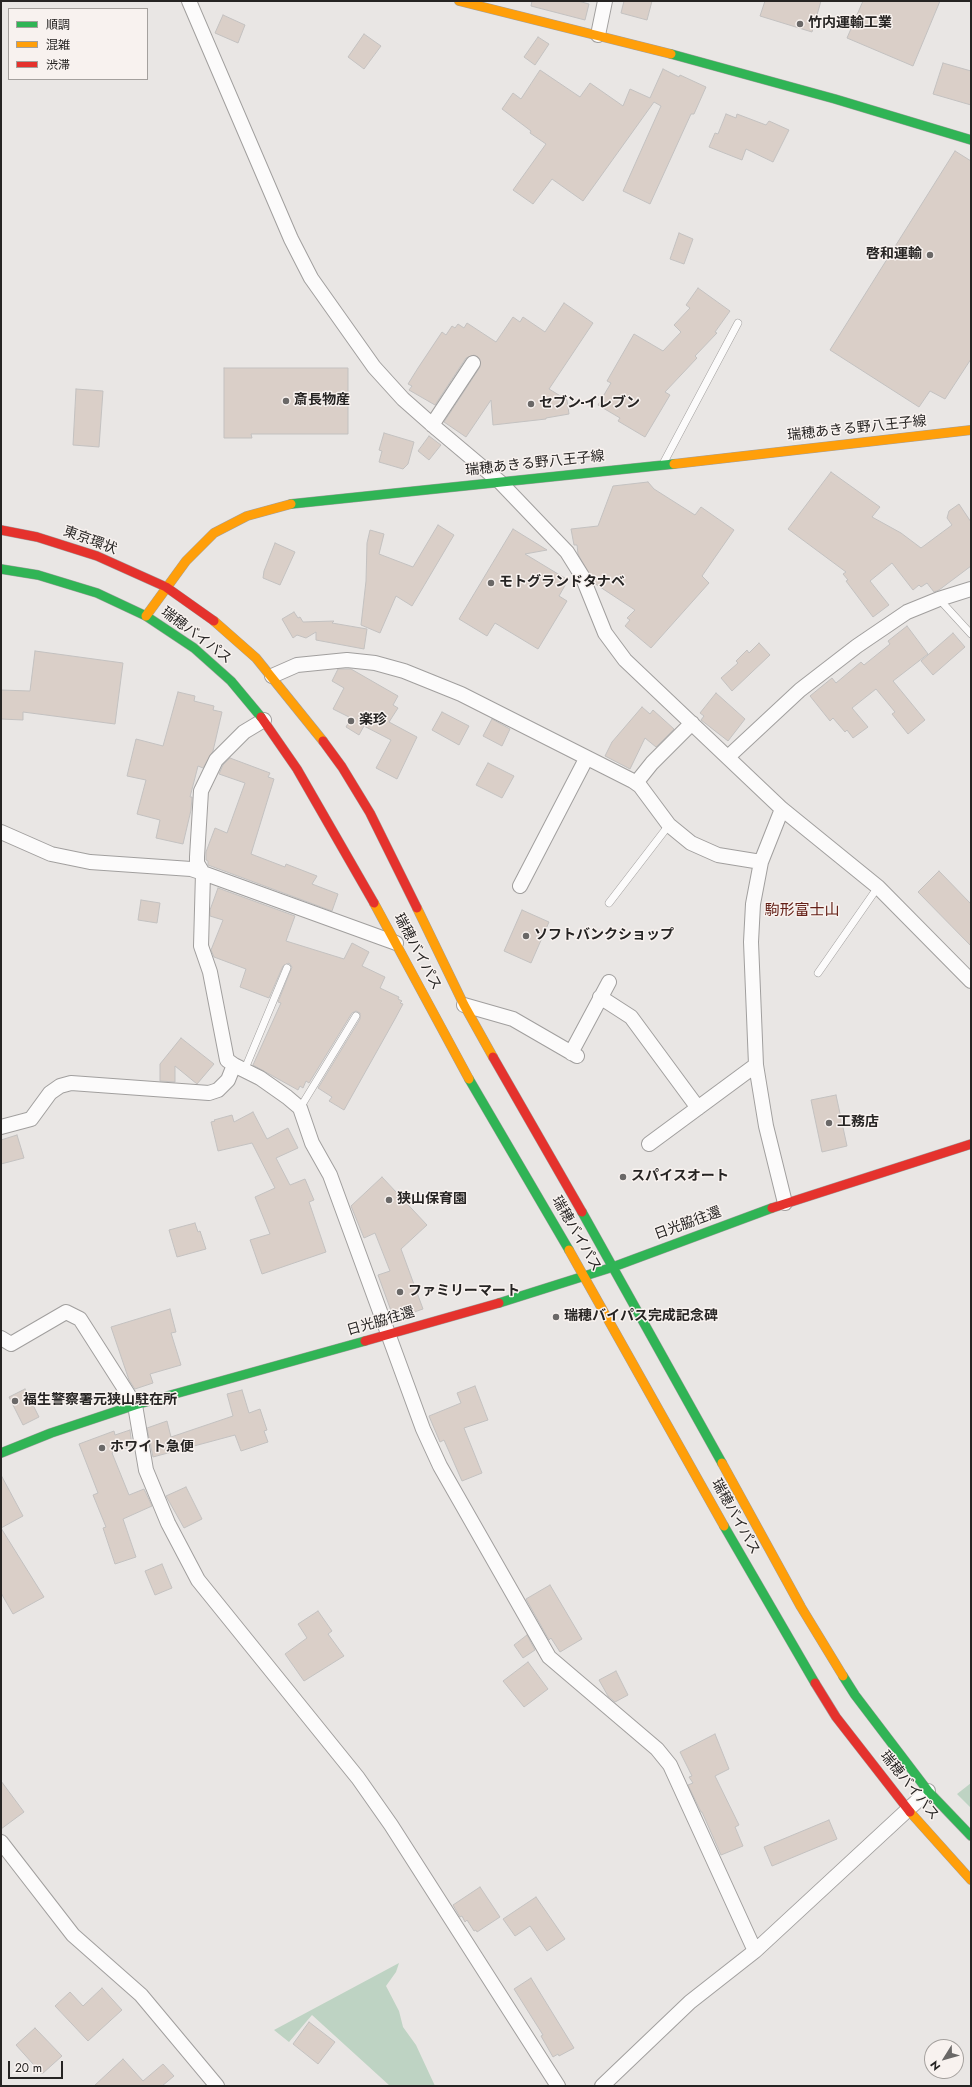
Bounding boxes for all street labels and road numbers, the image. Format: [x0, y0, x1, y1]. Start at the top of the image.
street label: 瑞穂あきる野八王子線 [787, 413, 927, 445]
street label: 瑞穂あきる野八王子線 [465, 448, 605, 480]
street label: 東京環状 [61, 524, 119, 558]
street label: 瑞穂バイパス [157, 604, 235, 668]
street label: 瑞穂バイパス [390, 911, 444, 993]
street label: 瑞穂バイパス [548, 1193, 604, 1275]
street label: 日光脇往還 [652, 1204, 724, 1244]
street label: 日光脇往還 [345, 1304, 417, 1340]
street label: 瑞穂バイパス [707, 1476, 763, 1558]
street label: 瑞穂バイパス [876, 1748, 942, 1824]

